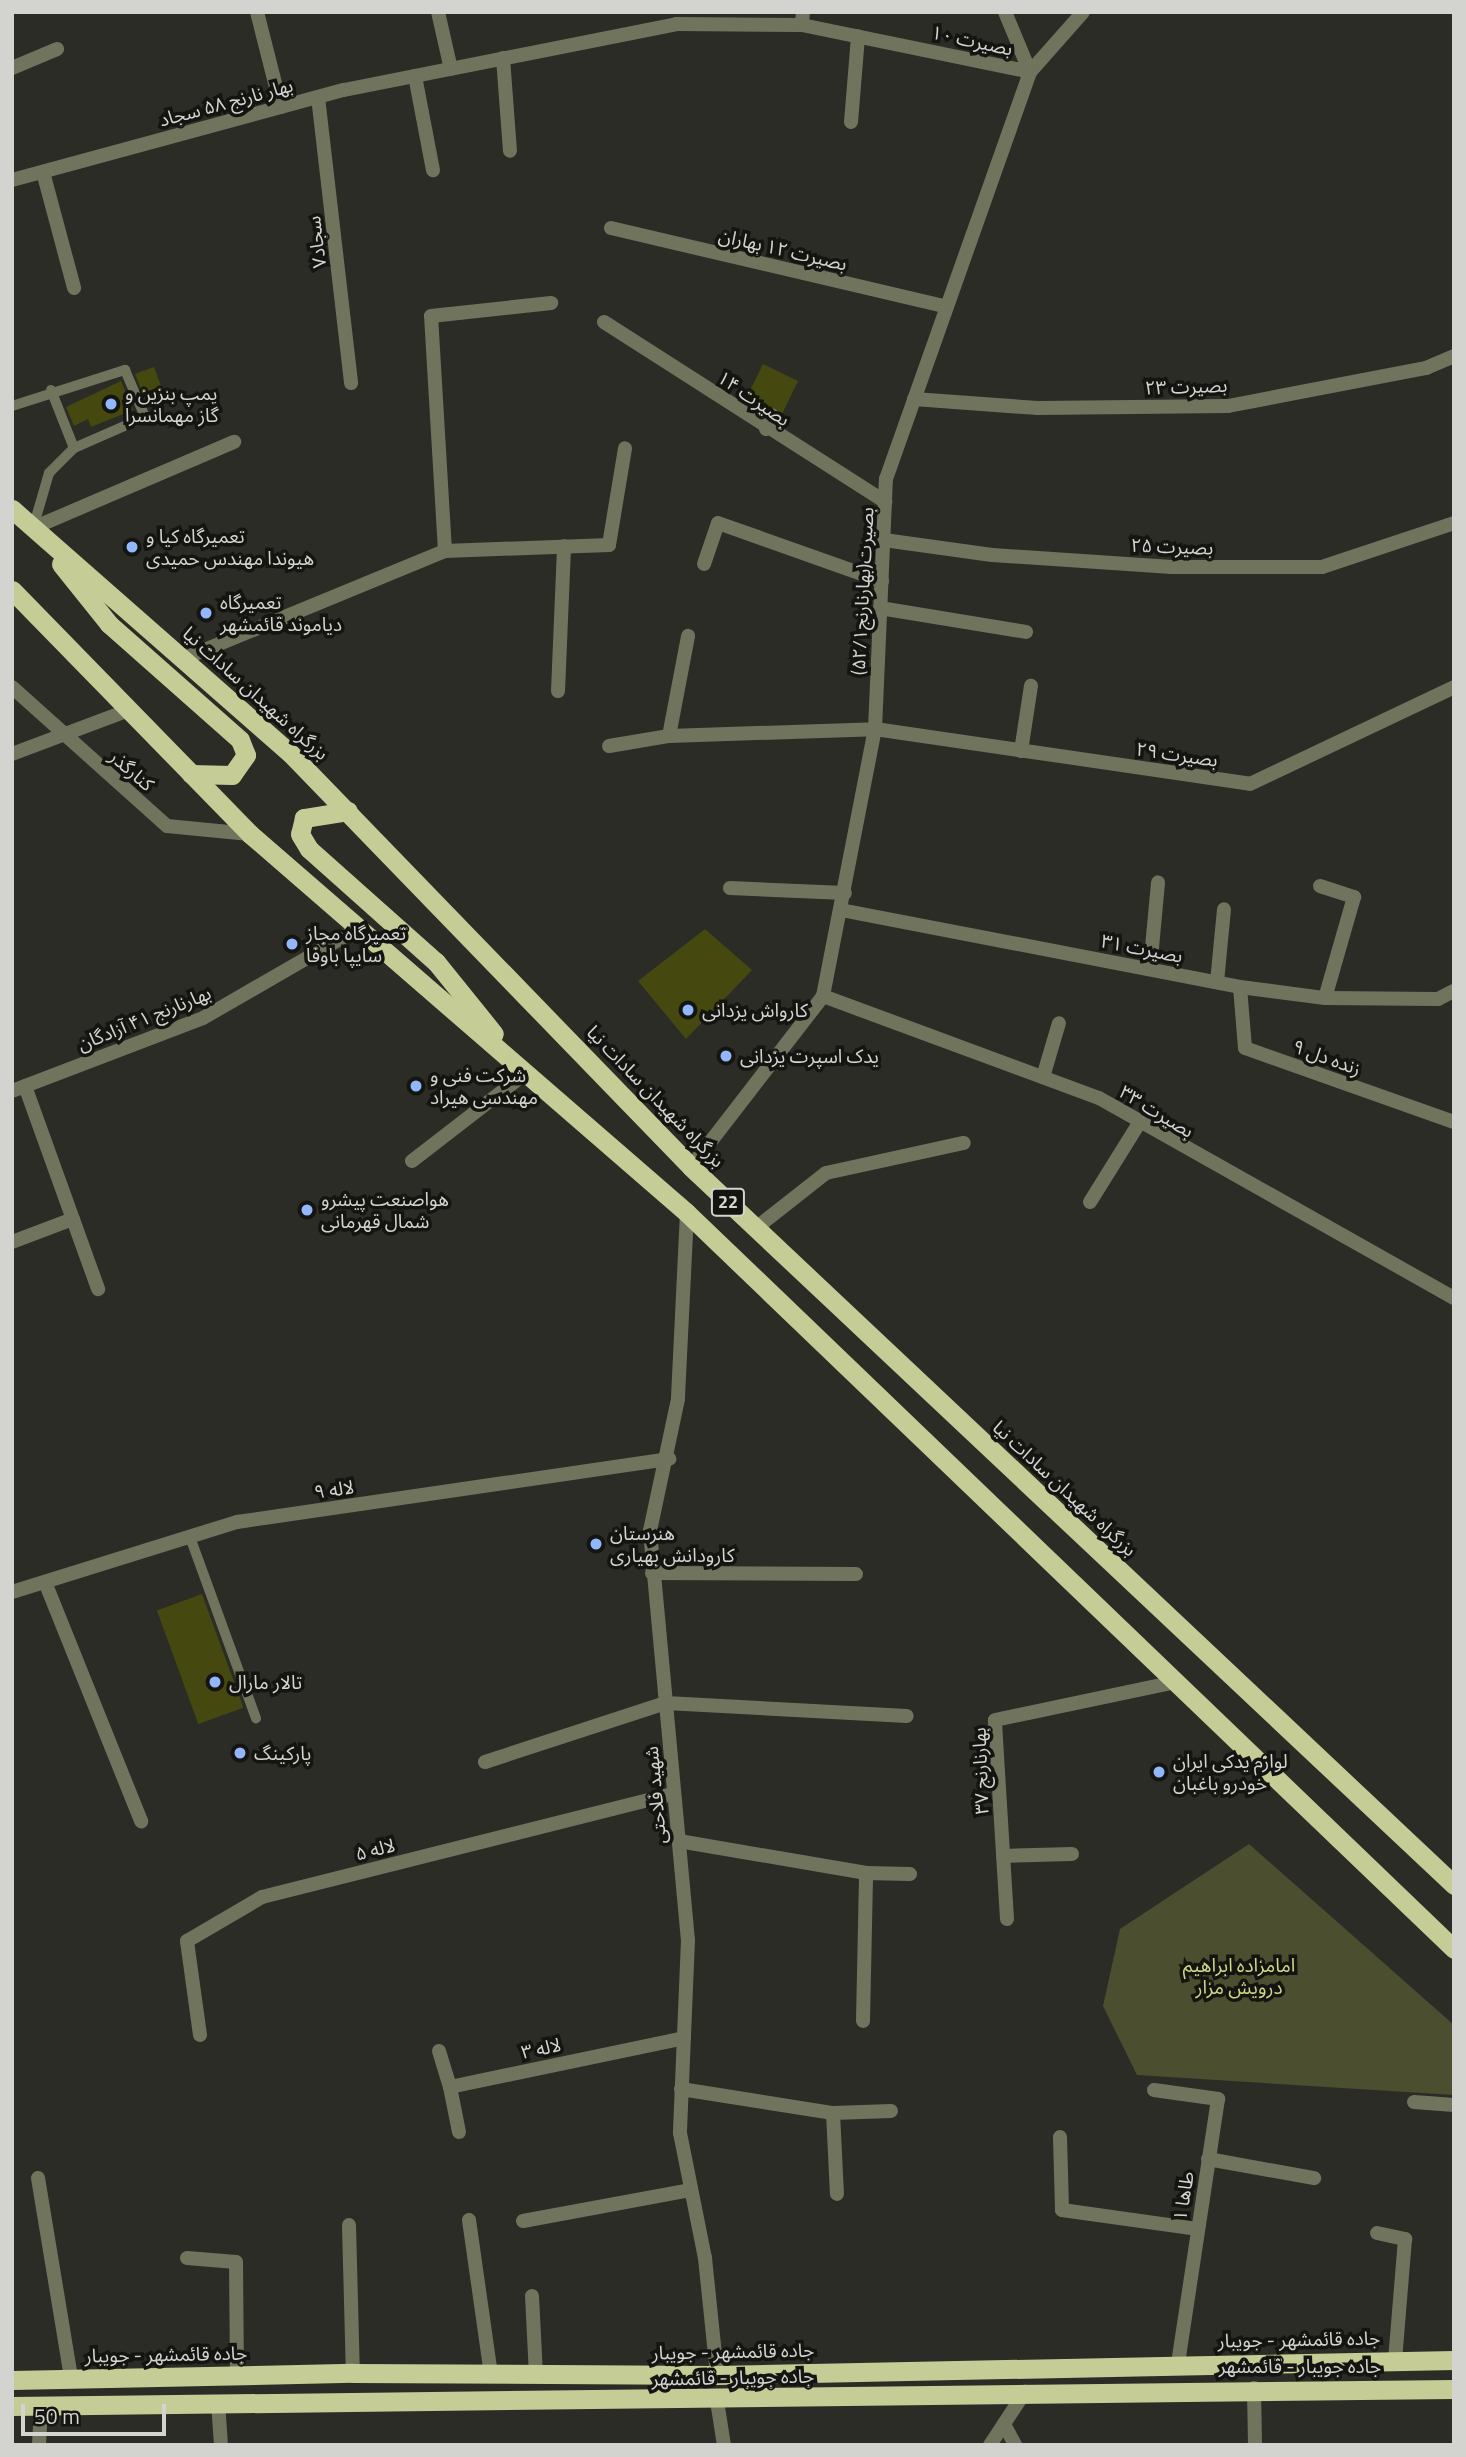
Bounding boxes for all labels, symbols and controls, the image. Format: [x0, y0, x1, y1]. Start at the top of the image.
street label: بصیرت ۱۰ [929, 20, 1015, 60]
street label: بهار نارنج ۵۸ سجاد [157, 73, 295, 131]
street label: سجاد۷ [301, 215, 331, 269]
street label: بصیرت ۱۲ بهاران [717, 223, 849, 275]
street label: بصیرت ۱۴ [713, 365, 795, 431]
street label: بصیرت ۲۳ [1144, 373, 1228, 399]
place label: پمپ بنزین و گاز مهمانسرا [125, 382, 218, 426]
marker: پمپ بنزین و گاز مهمانسرا [103, 396, 119, 412]
street label: بصیرت(بهارنارنج۵۲/۱) [846, 506, 878, 676]
place label: تعمیرگاه کیا و هیوندا مهندس حمیدی [146, 525, 314, 569]
street label: بصیرت ۲۵ [1130, 533, 1214, 559]
marker: تعمیرگاه کیا و هیوندا مهندس حمیدی [124, 539, 140, 555]
place label: تعمیرگاه دیاموند قائمشهر [220, 591, 342, 635]
marker: تعمیرگاه دیاموند قائمشهر [198, 605, 214, 621]
street label: بزرگراه شهیدان سادات نیا [178, 622, 334, 764]
street label: بصیرت ۲۹ [1135, 737, 1219, 771]
street label: کنارگذر [105, 745, 159, 795]
place label: تعمیرگاه مجاز سایپا باوفا [306, 922, 406, 966]
street label: بصیرت ۳۱ [1099, 929, 1185, 967]
marker: تعمیرگاه مجاز سایپا باوفا [284, 936, 300, 952]
street label: بهارنارنج ۴۱ آزادگان [74, 981, 214, 1055]
place label: کارواش یزدانی [702, 999, 808, 1021]
marker: کارواش یزدانی [680, 1002, 696, 1018]
street label: بزرگراه شهیدان سادات نیا [582, 1020, 730, 1172]
street label: زنده دل ۹ [1290, 1034, 1364, 1080]
place label: یدک اسپرت یزدانی [740, 1045, 879, 1067]
marker: یدک اسپرت یزدانی [718, 1048, 734, 1064]
place label: شرکت فنی و مهندسی هیراد [430, 1064, 538, 1108]
marker: شرکت فنی و مهندسی هیراد [408, 1078, 424, 1094]
street label: بصیرت ۳۳ [1116, 1080, 1198, 1142]
place label: هواصنعت پیشرو شمال قهرمانی [321, 1188, 449, 1232]
road number: 22 [710, 1188, 746, 1217]
marker: هواصنعت پیشرو شمال قهرمانی [299, 1202, 315, 1218]
street label: بزرگراه شهیدان سادات نیا [988, 1415, 1142, 1561]
street label: لاله ۹ [312, 1475, 356, 1503]
place label: هنرستان کارودانش بهیاری [610, 1522, 735, 1566]
marker: هنرستان کارودانش بهیاری [588, 1536, 604, 1552]
place label: تالار مارال [229, 1671, 302, 1693]
marker: تالار مارال [207, 1674, 223, 1690]
street label: بهارنارنج ۳۷ [967, 1727, 993, 1815]
place label: پارکینگ [254, 1742, 311, 1764]
marker: پارکینگ [232, 1745, 248, 1761]
street label: شهید فلاحتی [639, 1745, 671, 1845]
place label: لوازم یدکی ایران خودرو باغبان [1173, 1750, 1288, 1794]
marker: لوازم یدکی ایران خودرو باغبان [1151, 1764, 1167, 1780]
street label: لاله ۵ [353, 1833, 397, 1865]
park label: امامزاده ابراهیم درویش مزار [1183, 1954, 1295, 1998]
street label: لاله ۳ [519, 2033, 563, 2063]
street label: طاها ۱ [1168, 2170, 1198, 2222]
street label: جاده قائمشهر - جویبار [1218, 2326, 1380, 2352]
street label: جاده قائمشهر - جویبار [652, 2338, 814, 2364]
street label: جاده قائمشهر - جویبار [85, 2341, 247, 2367]
street label: جاده جویبار - قائمشهر [1219, 2355, 1381, 2377]
street label: جاده جویبار - قائمشهر [652, 2364, 814, 2390]
scale bar [24, 2390, 170, 2434]
text: 50 m [34, 2400, 80, 2432]

